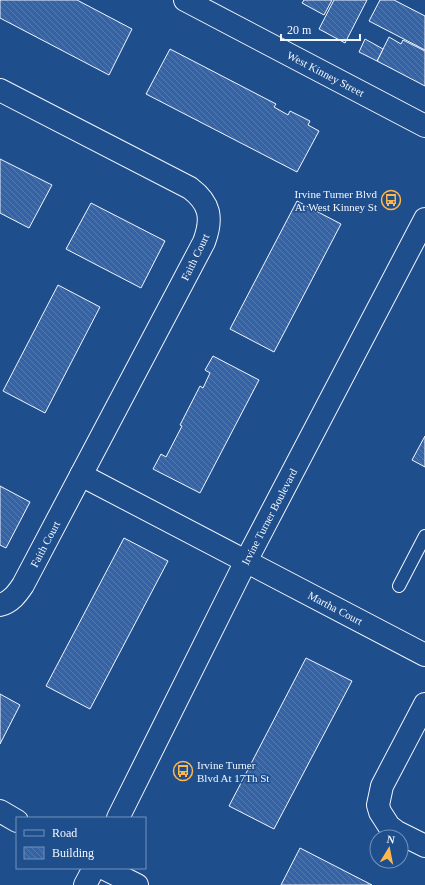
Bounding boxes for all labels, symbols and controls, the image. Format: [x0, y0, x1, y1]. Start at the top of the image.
scale bar [281, 16, 360, 42]
text: 20 m [287, 23, 312, 37]
street label: West Kinney Street [285, 49, 366, 99]
place label: Irvine Turner Blvd At West Kinney St [295, 188, 378, 213]
bus stop icon: Irvine Turner Blvd At West Kinney St [380, 189, 402, 211]
street label: Faith Court [179, 232, 211, 282]
street label: Irvine Turner Boulevard [239, 466, 300, 567]
street label: Faith Court [28, 519, 62, 569]
street label: Martha Court [306, 589, 364, 627]
place label: Irvine Turner Blvd At 17Th St [197, 759, 269, 784]
bus stop icon: Irvine Turner Blvd At 17Th St [172, 760, 194, 782]
legend [16, 817, 146, 869]
text: Road [52, 826, 77, 840]
north arrow [369, 829, 409, 869]
text: N [386, 833, 396, 846]
text: Building [52, 846, 94, 860]

